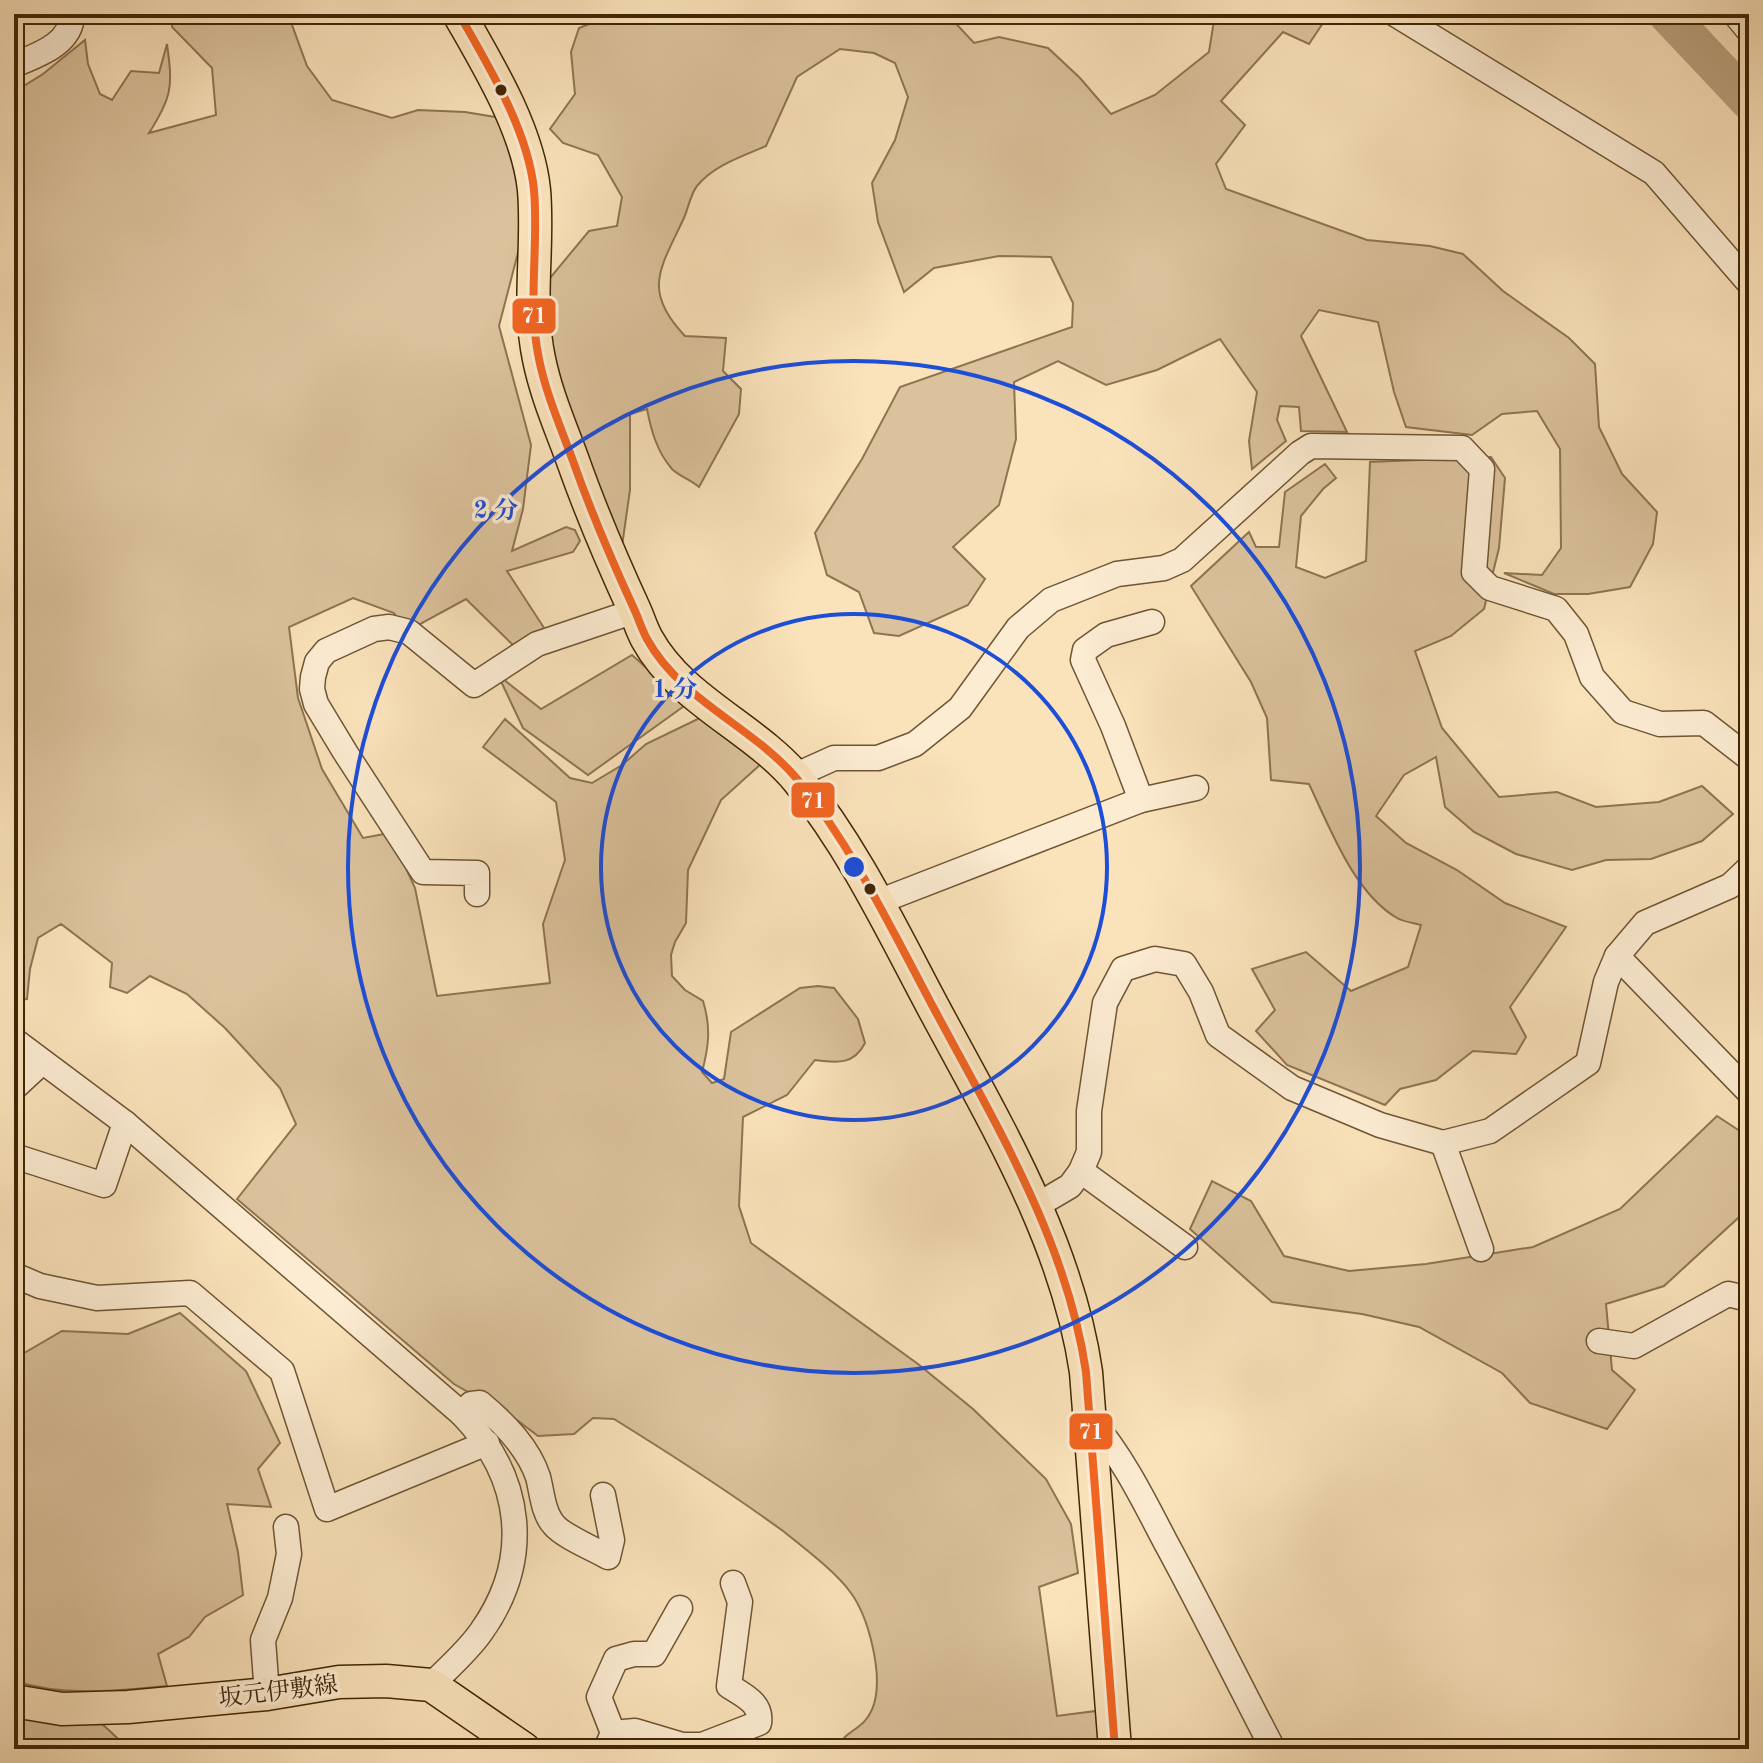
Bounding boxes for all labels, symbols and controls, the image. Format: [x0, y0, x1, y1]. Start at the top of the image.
unlabelled marker [493, 82, 509, 98]
line badge: 71 [511, 297, 557, 335]
text: 71 [521, 306, 547, 328]
text: 2 分 [474, 497, 518, 524]
text: 1 分 [653, 676, 697, 703]
line badge: 71 [790, 781, 836, 819]
text: 71 [800, 791, 826, 813]
centre of rings [840, 853, 868, 881]
unlabelled marker [862, 881, 878, 897]
line badge: 71 [1068, 1412, 1114, 1451]
text: 71 [1078, 1422, 1104, 1444]
street label: 坂元伊敷線 [217, 1671, 339, 1712]

